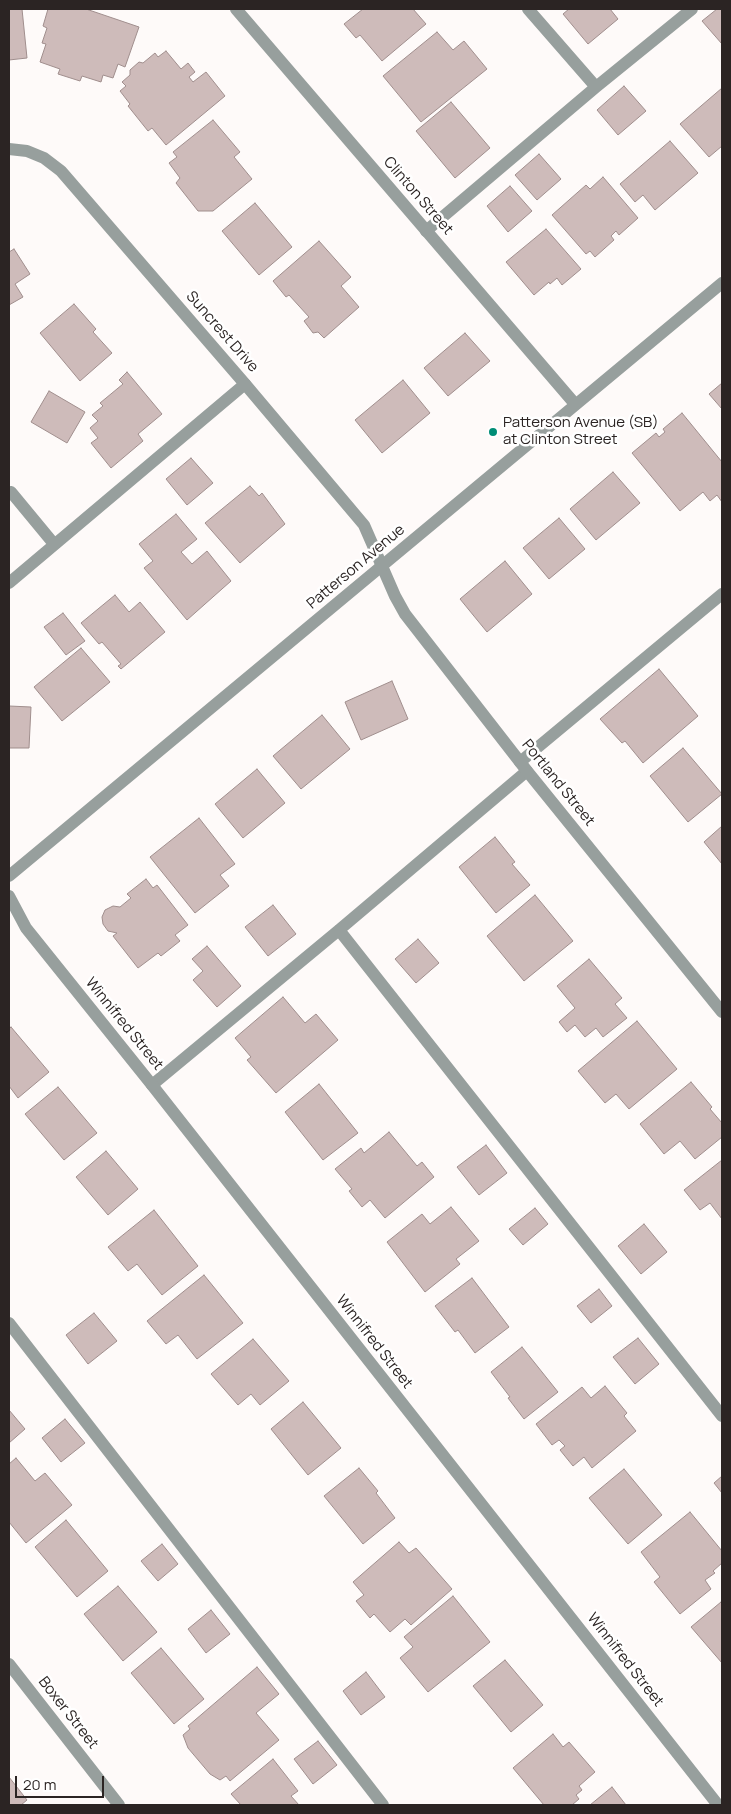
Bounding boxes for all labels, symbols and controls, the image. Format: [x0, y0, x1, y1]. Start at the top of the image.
street label: Clinton Street [379, 153, 457, 239]
street label: Suncrest Drive [182, 288, 262, 376]
place label: Patterson Avenue (SB) at Clinton Street [503, 414, 659, 449]
marker: Patterson Avenue (SB) at Clinton Street [487, 426, 499, 438]
street label: Patterson Avenue [303, 521, 409, 613]
street label: Portland Street [518, 736, 598, 830]
street label: Winnifred Street [81, 974, 167, 1074]
street label: Winnifred Street [332, 1292, 416, 1392]
street label: Winnifred Street [583, 1610, 667, 1710]
street label: Boxer Street [34, 1673, 102, 1753]
scale bar [18, 1766, 106, 1798]
text: 20 m [23, 1774, 56, 1795]

